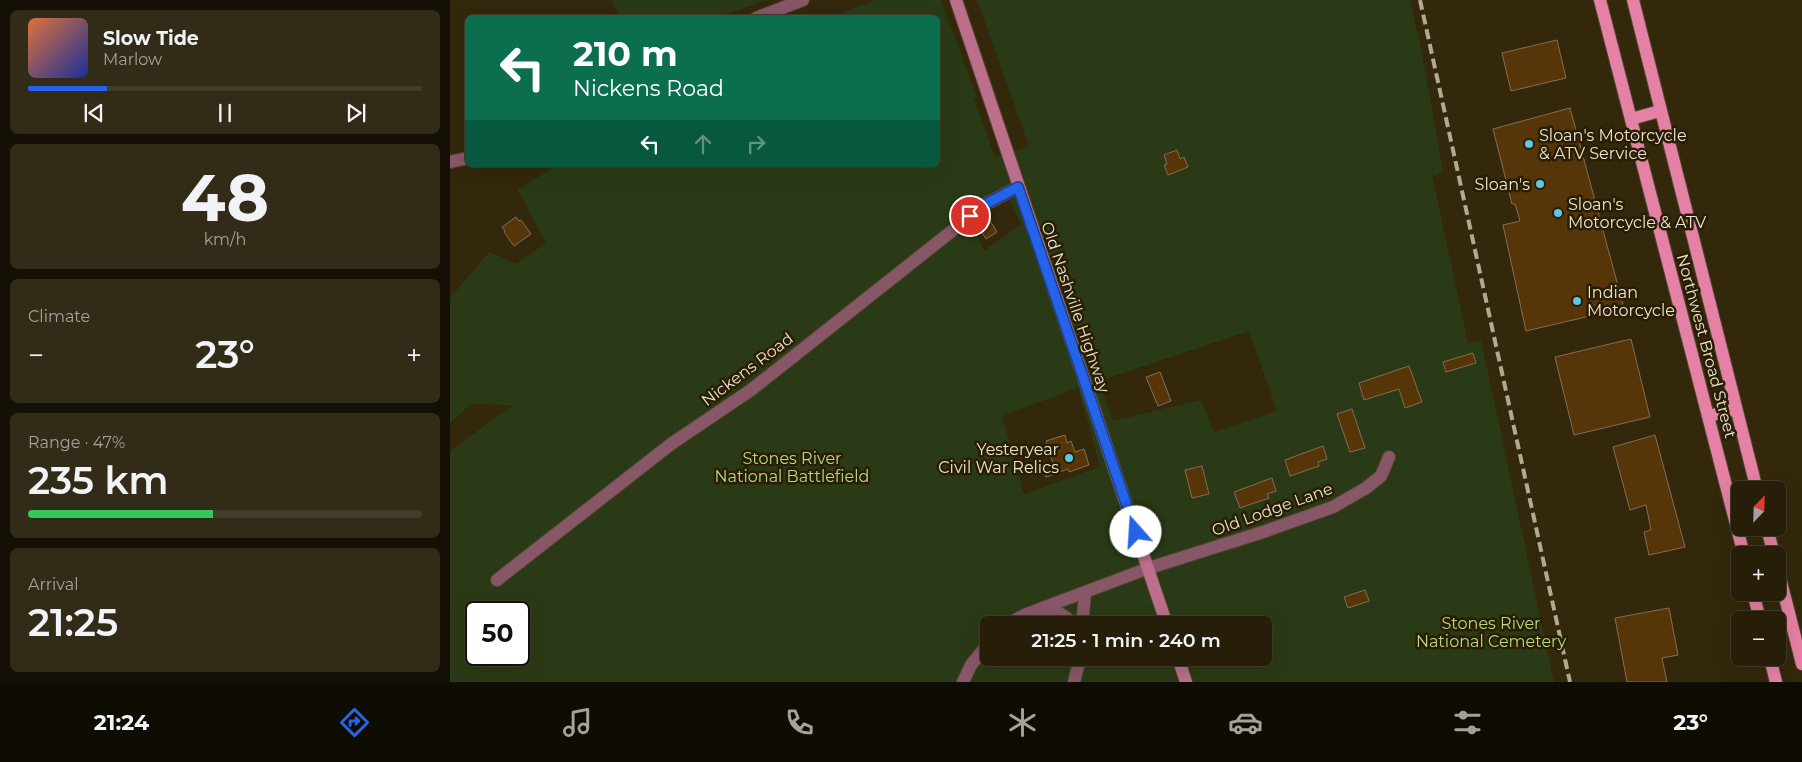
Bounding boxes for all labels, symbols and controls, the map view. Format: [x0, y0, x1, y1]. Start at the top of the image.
text: Slow Tide [103, 27, 199, 50]
text: 210 m [573, 32, 678, 75]
icon: left [490, 35, 555, 100]
text: Marlow [103, 50, 162, 69]
text: Nickens Road [573, 75, 724, 102]
icon: previous [80, 99, 108, 127]
icon: pause [211, 99, 239, 127]
icon: next [342, 99, 370, 127]
place label: Sloan's Motorcycle & ATV Service [1539, 126, 1687, 163]
icon: left [636, 130, 664, 158]
icon: ahead [689, 130, 717, 158]
icon: right [742, 130, 770, 158]
marker: Sloan's Motorcycle & ATV Service [1523, 138, 1535, 150]
text: 48 [181, 158, 269, 237]
place label: Sloan's [1475, 175, 1530, 194]
marker: Sloan's [1534, 178, 1546, 190]
pin [949, 195, 991, 237]
place label: Sloan's Motorcycle & ATV [1568, 195, 1707, 232]
icon: arrive [956, 202, 984, 230]
marker: Sloan's Motorcycle & ATV [1552, 207, 1564, 219]
street label: Old Nashville Highway [1037, 219, 1114, 395]
text: km/h [204, 230, 246, 249]
street label: Northwest Broad Street [1673, 252, 1740, 441]
place label: Indian Motorcycle [1587, 283, 1675, 320]
marker: Indian Motorcycle [1571, 295, 1583, 307]
text: Climate [28, 307, 90, 326]
street label: Nickens Road [698, 329, 797, 410]
text: 23° [195, 331, 255, 378]
text: − [28, 338, 44, 372]
text: + [406, 338, 422, 372]
text: Range · 47% [28, 433, 125, 452]
place label: Yesteryear Civil War Relics [938, 440, 1059, 477]
park label: Stones River National Battlefield [715, 449, 869, 486]
marker: Yesteryear Civil War Relics [1063, 452, 1075, 464]
text: 235 km [28, 457, 168, 504]
street label: Old Lodge Lane [1209, 479, 1335, 540]
north arrow [1731, 481, 1786, 536]
map controls [1731, 481, 1786, 666]
position arrow [1109, 505, 1161, 557]
button: + [1731, 546, 1786, 601]
text: Arrival [28, 575, 78, 594]
text: 21:25 [28, 599, 118, 646]
speed limit sign: 50 [465, 601, 530, 666]
button: − [1731, 611, 1786, 666]
park label: Stones River National Cemetery [1416, 614, 1566, 651]
text: 21:25 · 1 min · 240 m [1031, 629, 1221, 652]
icon: directions [337, 705, 372, 740]
icon: music [560, 705, 595, 740]
icon: phone [782, 705, 817, 740]
icon: climate [1005, 705, 1040, 740]
icon: car [1228, 705, 1263, 740]
icon: filters [1450, 705, 1485, 740]
text: 21:24 [94, 709, 149, 736]
text: 23° [1673, 709, 1708, 736]

